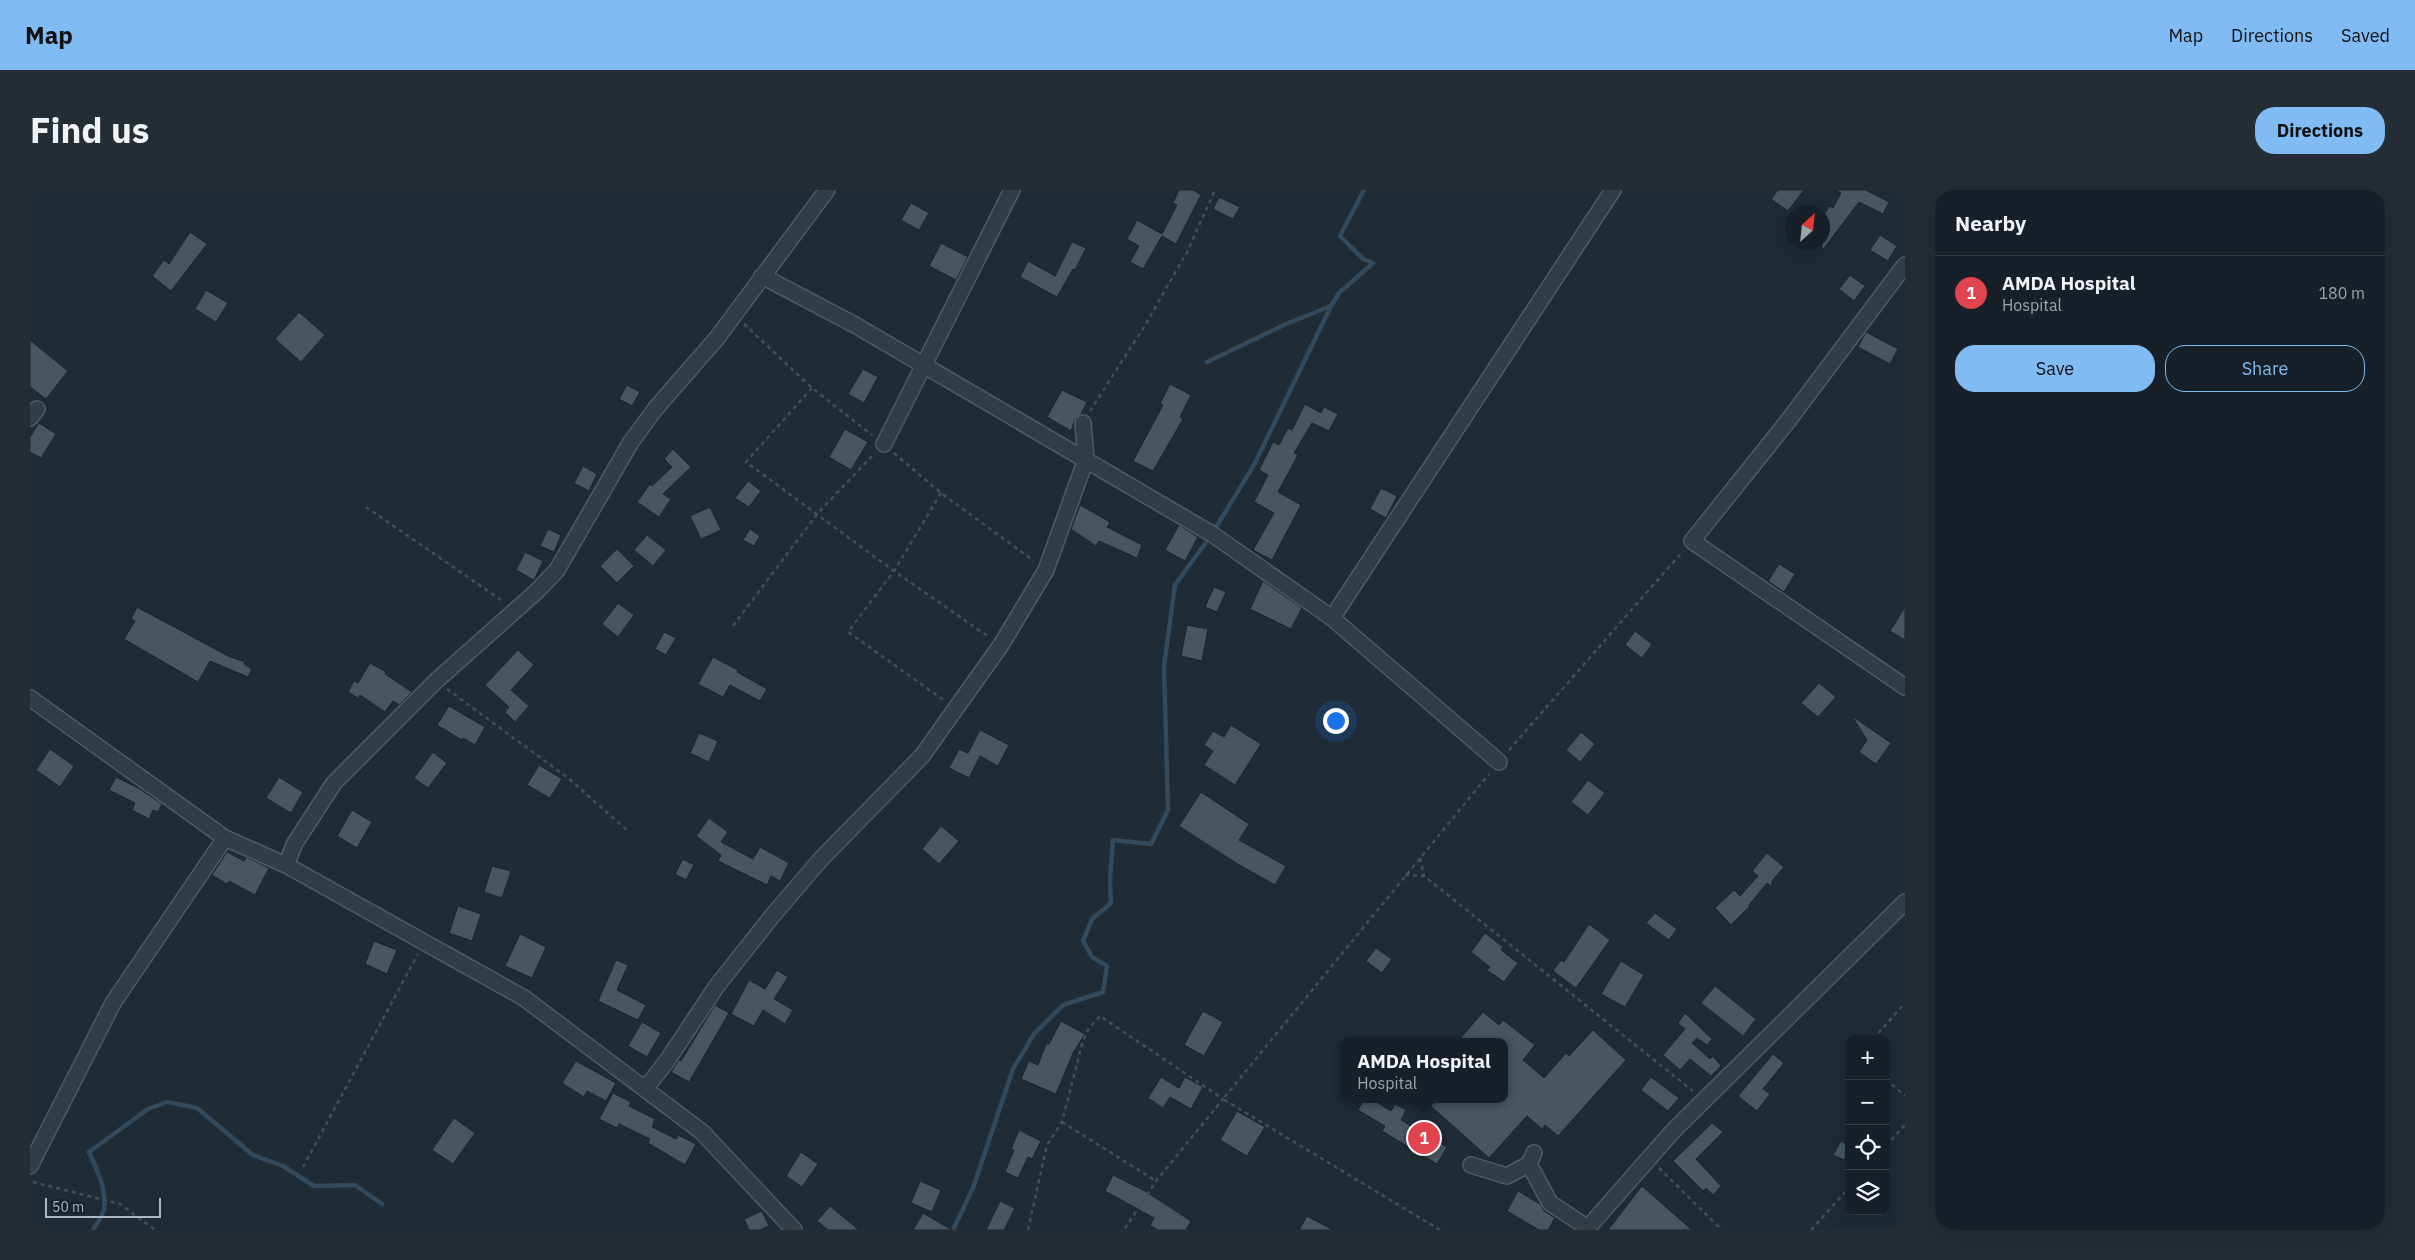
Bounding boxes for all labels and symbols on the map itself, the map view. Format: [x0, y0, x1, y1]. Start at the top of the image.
north arrow [1785, 205, 1830, 250]
your location [1323, 708, 1349, 734]
pin: 1 [1408, 1119, 1440, 1157]
scale bar [45, 1195, 161, 1218]

